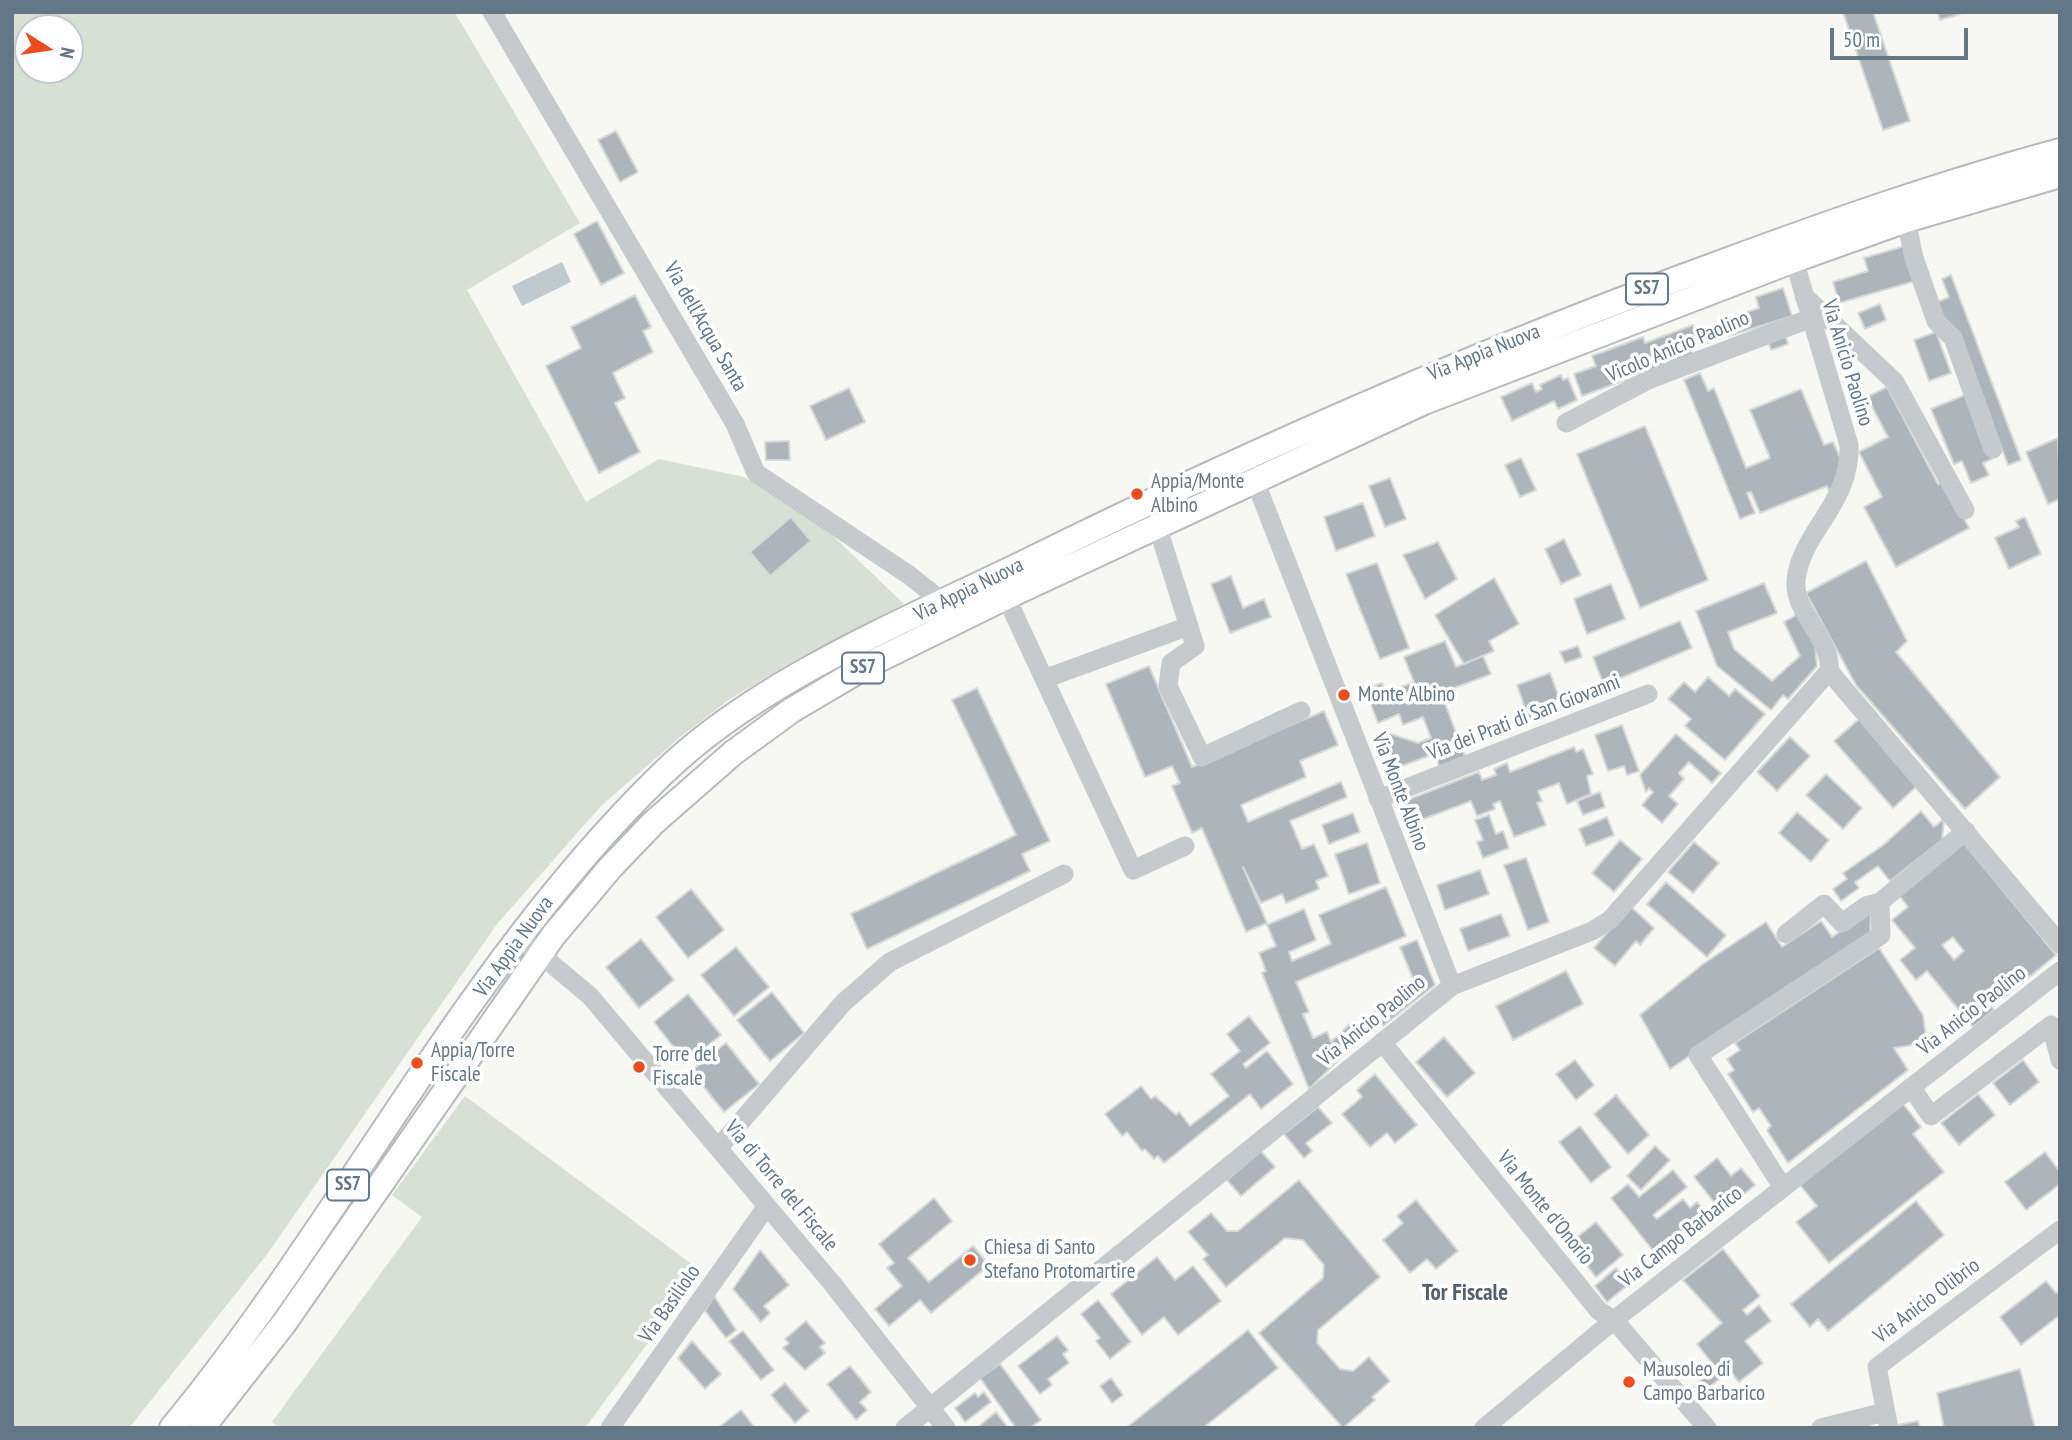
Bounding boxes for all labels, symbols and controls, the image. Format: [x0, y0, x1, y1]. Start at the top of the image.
north arrow [14, 14, 84, 84]
scale bar [1834, 14, 1972, 58]
text: 50 m [1843, 26, 1880, 53]
text: N [55, 45, 80, 60]
street label: Via dell'Acqua Santa [658, 258, 752, 396]
road number: SS7 [1626, 274, 1668, 304]
street label: Via Anicio Paolino [1816, 297, 1878, 429]
street label: Vicolo Anicio Paolino [1603, 306, 1753, 388]
street label: Via Appia Nuova [1424, 319, 1544, 387]
place label: Appia/Monte Albino [1151, 469, 1244, 519]
marker: Appia/Monte Albino [1129, 486, 1145, 502]
street label: Via Appia Nuova [910, 553, 1028, 627]
road number: SS7 [842, 652, 884, 684]
street label: Via dei Prati di San Giovanni [1424, 670, 1624, 766]
place label: Monte Albino [1358, 682, 1455, 708]
marker: Monte Albino [1336, 687, 1352, 703]
street label: Via Monte Albino [1366, 729, 1434, 855]
street label: Via Appia Nuova [469, 892, 559, 1002]
street label: Via Anicio Paolino [1913, 961, 2031, 1061]
street label: Via Anicio Paolino [1313, 970, 1431, 1072]
place label: Appia/Torre Fiscale [431, 1038, 515, 1088]
place label: Torre del Fiscale [653, 1042, 717, 1092]
marker: Appia/Torre Fiscale [409, 1055, 425, 1071]
marker: Torre del Fiscale [631, 1059, 647, 1075]
street label: Via di Torre del Fiscale [719, 1115, 843, 1257]
street label: Via Monte d'Onorio [1491, 1146, 1599, 1270]
road number: SS7 [327, 1170, 369, 1200]
street label: Via Campo Barbarico [1614, 1181, 1748, 1293]
place label: Chiesa di Santo Stefano Protomartire [984, 1235, 1135, 1285]
marker: Chiesa di Santo Stefano Protomartire [962, 1252, 978, 1268]
street label: Via Anicio Olibrio [1869, 1253, 1985, 1349]
street label: Via Basiliolo [634, 1260, 706, 1348]
district label: Tor Fiscale [1422, 1279, 1508, 1307]
place label: Mausoleo di Campo Barbarico [1643, 1357, 1765, 1407]
marker: Mausoleo di Campo Barbarico [1621, 1374, 1637, 1390]

